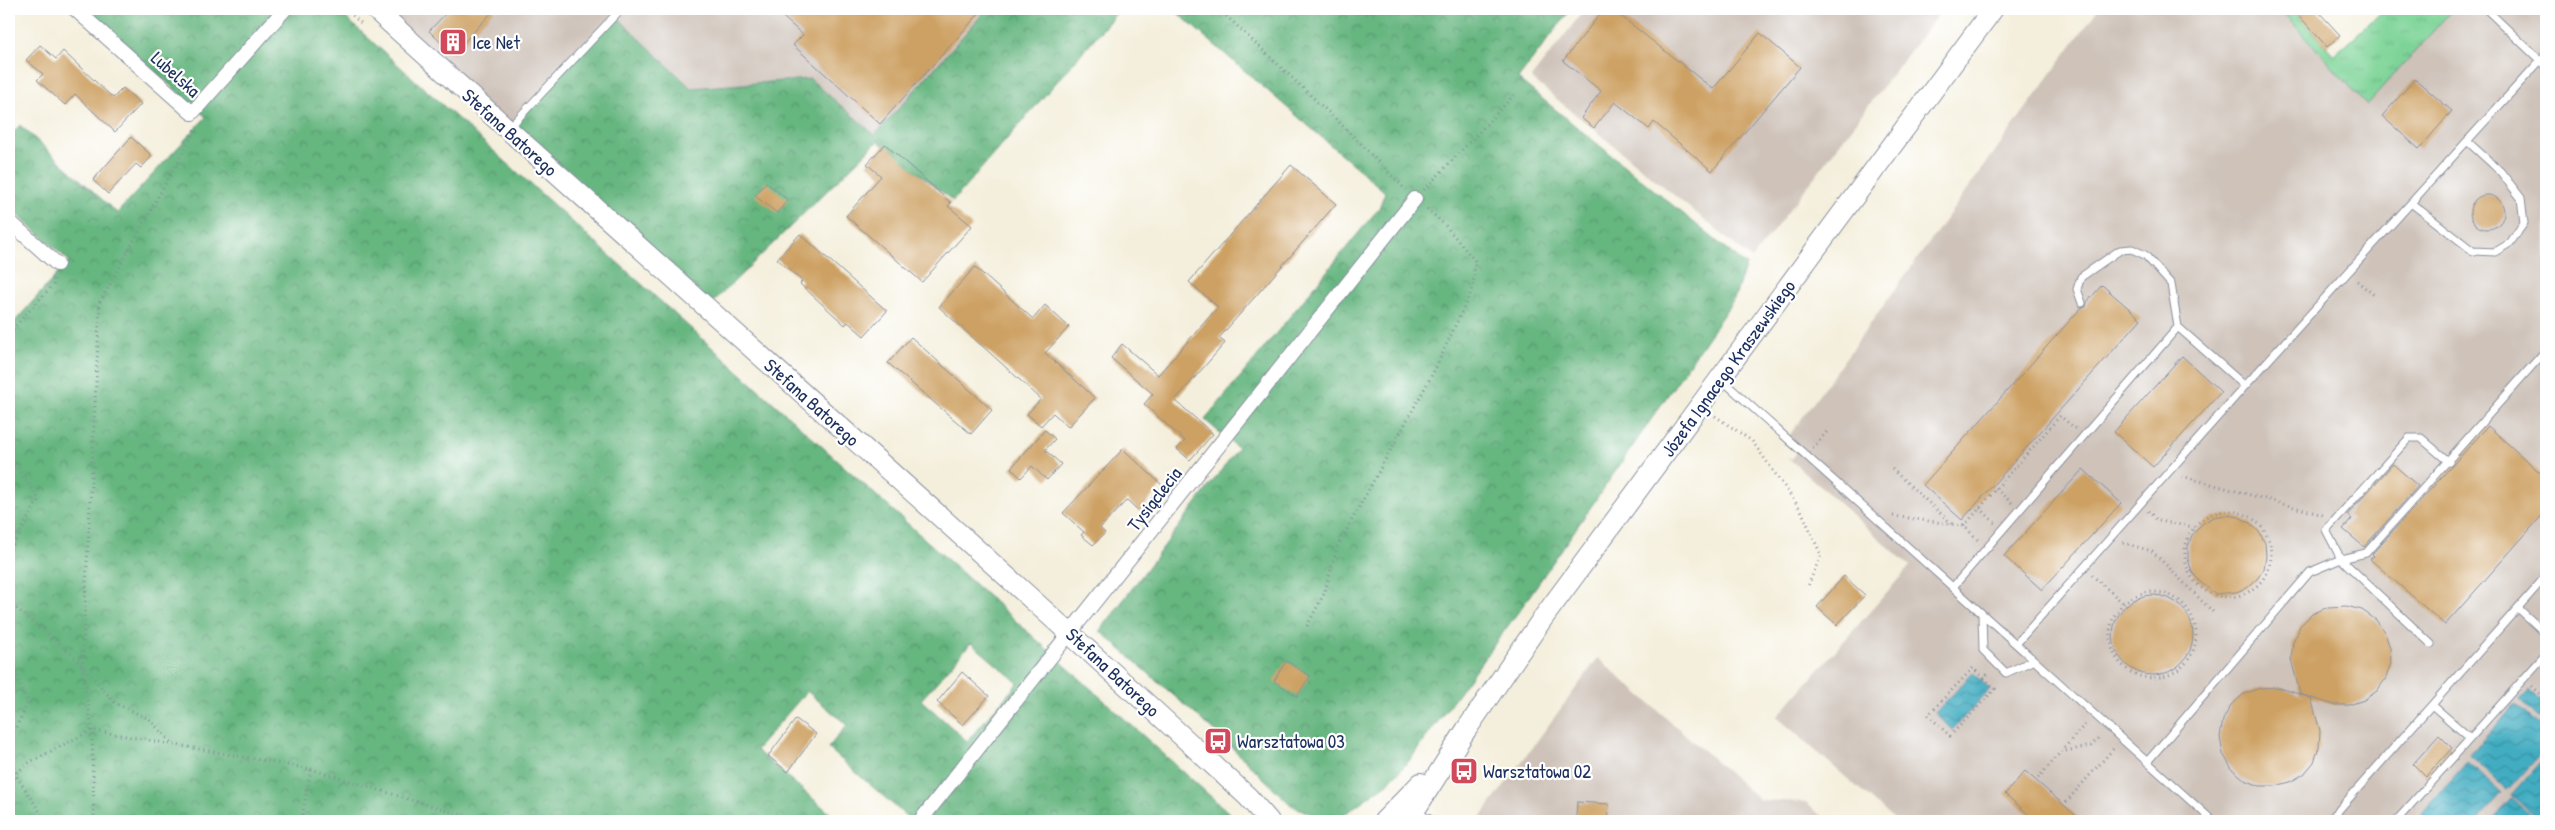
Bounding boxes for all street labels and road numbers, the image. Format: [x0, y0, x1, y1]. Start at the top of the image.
street label: Lubelska [146, 45, 207, 103]
street label: Stefana Batorego [457, 82, 563, 182]
street label: Józefa Ignacego Kraszewskiego [1655, 274, 1801, 462]
street label: Stefana Batorego [759, 352, 865, 452]
street label: Tysiąclecia [1121, 461, 1188, 537]
street label: Stefana Batorego [1060, 622, 1166, 723]

